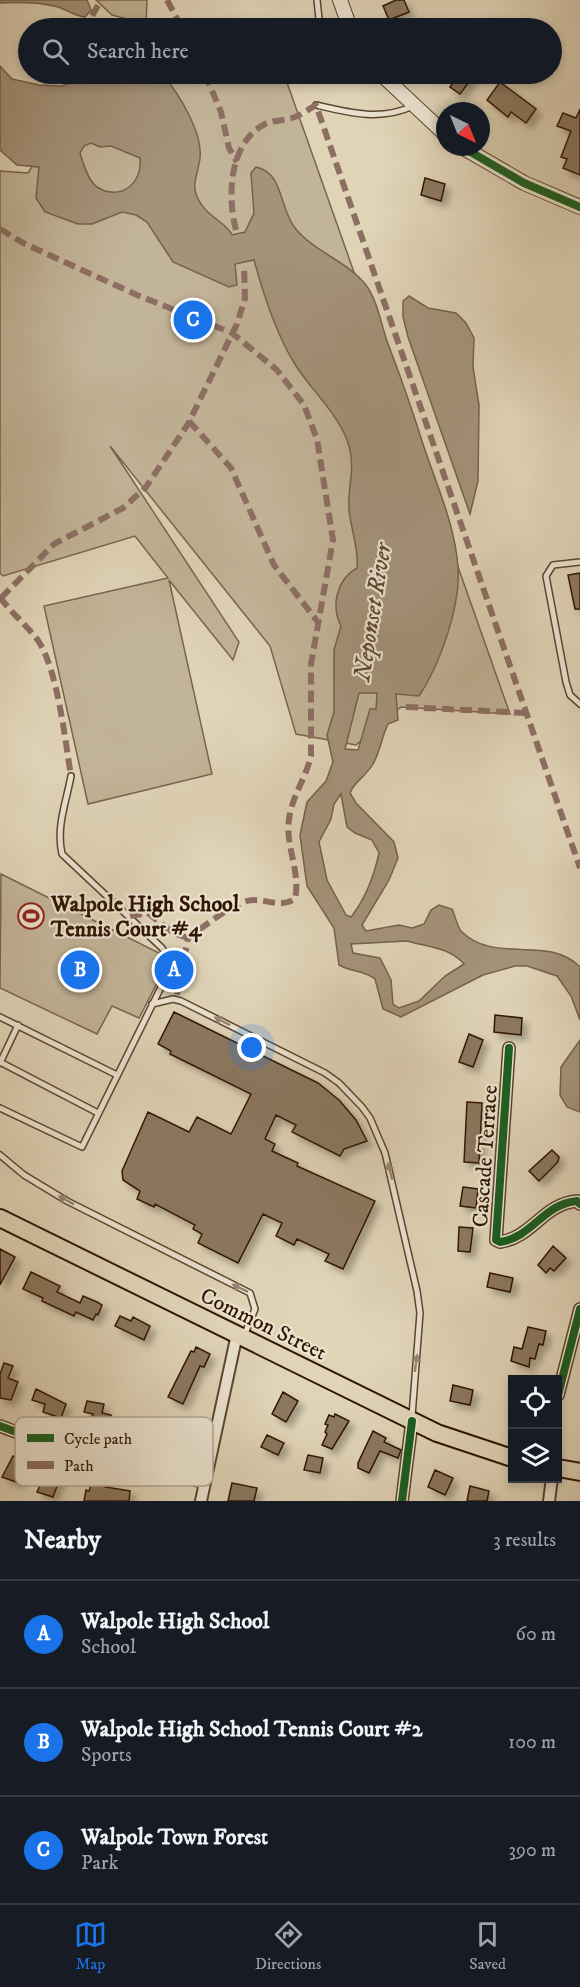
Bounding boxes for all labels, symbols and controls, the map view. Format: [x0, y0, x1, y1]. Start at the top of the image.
search box [18, 18, 562, 84]
icon: search [39, 35, 72, 68]
text: Search here [87, 38, 189, 65]
north arrow [436, 102, 490, 156]
pin: C [174, 298, 212, 342]
water label: Neponset River [347, 539, 399, 685]
place label: Walpole High School Tennis Court #4 [50, 891, 240, 943]
sports icon: Walpole High School Tennis Court #4 [16, 901, 46, 931]
pin: B [60, 948, 100, 992]
pin: A [154, 948, 194, 992]
one-way arrow [213, 1016, 230, 1026]
your location [237, 1033, 266, 1062]
street label: Cascade Terrace [467, 1084, 504, 1228]
one-way arrow [384, 1162, 394, 1181]
one-way arrow [57, 1195, 74, 1205]
street label: Common Street [196, 1282, 331, 1367]
one-way arrow [231, 1283, 249, 1293]
one-way arrow [411, 1353, 420, 1372]
map controls [508, 1375, 562, 1483]
button: locate [508, 1375, 562, 1429]
legend [15, 1417, 213, 1486]
text: Cycle path [64, 1429, 133, 1449]
button: layers [508, 1429, 562, 1483]
text: Path [64, 1456, 94, 1476]
text: Nearby [24, 1524, 101, 1557]
text: 3 results [493, 1528, 556, 1553]
text: Walpole High School [81, 1608, 269, 1635]
text: A [37, 1622, 50, 1647]
text: 60 m [516, 1622, 556, 1647]
text: School [81, 1635, 136, 1660]
text: Walpole High School Tennis Court #2 [81, 1716, 423, 1743]
text: B [37, 1730, 50, 1755]
text: 100 m [508, 1730, 556, 1755]
text: Sports [81, 1743, 132, 1768]
text: Walpole Town Forest [81, 1824, 268, 1851]
text: C [37, 1838, 50, 1863]
text: 390 m [508, 1838, 556, 1863]
text: Park [81, 1851, 118, 1876]
tab: Map [74, 1918, 107, 1974]
tab: Directions [255, 1918, 321, 1974]
tab: Saved [469, 1918, 506, 1974]

